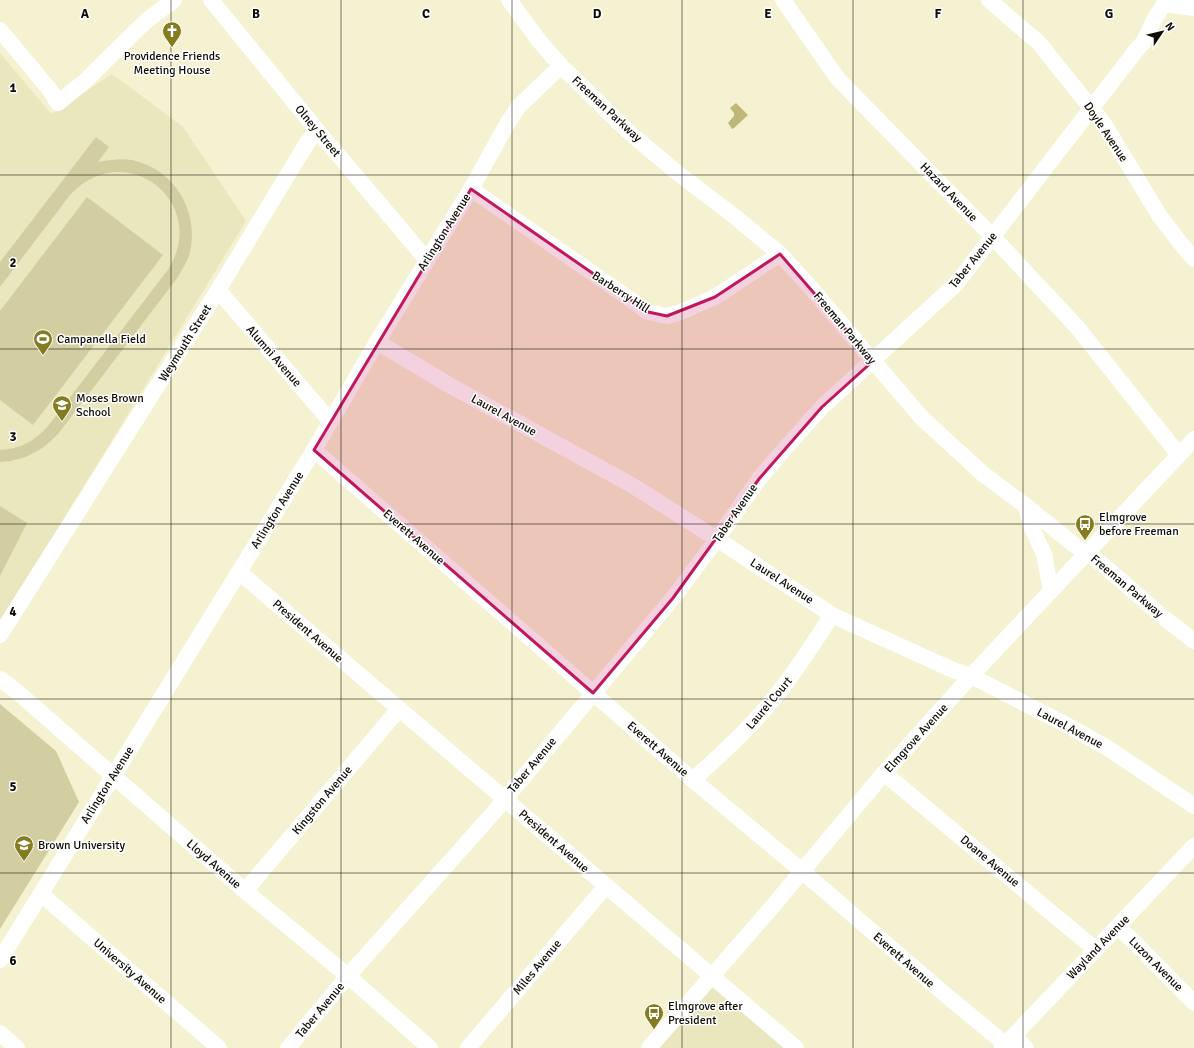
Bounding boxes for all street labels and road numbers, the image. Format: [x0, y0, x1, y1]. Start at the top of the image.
street label: Freeman Parkway [569, 73, 645, 146]
street label: Doyle Avenue [1080, 99, 1131, 165]
street label: Olney Street [292, 102, 344, 160]
street label: Hazard Avenue [917, 160, 981, 225]
street label: Arlington Avenue [415, 191, 474, 274]
street label: Taber Avenue [946, 229, 1001, 291]
street label: Barberry Hill [589, 268, 653, 317]
street label: Freeman Parkway [810, 289, 880, 368]
street label: Weymouth Street [156, 302, 215, 385]
street label: Alumni Avenue [243, 322, 304, 390]
street label: Laurel Avenue [468, 391, 539, 440]
street label: Arlington Avenue [248, 469, 307, 552]
street label: Taber Avenue [710, 481, 761, 545]
street label: Everett Avenue [380, 507, 448, 568]
street label: Freeman Parkway [1087, 552, 1166, 621]
street label: Laurel Avenue [747, 555, 816, 608]
street label: President Avenue [269, 597, 346, 666]
street label: Laurel Court [743, 674, 796, 733]
street label: Elmgrove Avenue [881, 701, 951, 776]
street label: Laurel Avenue [1034, 705, 1105, 752]
street label: Everett Avenue [624, 719, 692, 780]
street label: Taber Avenue [505, 734, 560, 796]
street label: Arlington Avenue [78, 744, 137, 827]
street label: Kingston Avenue [289, 763, 356, 838]
street label: President Avenue [515, 807, 592, 876]
street label: Doane Avenue [957, 832, 1022, 891]
street label: Lloyd Avenue [183, 837, 244, 892]
street label: Wayland Avenue [1064, 912, 1133, 983]
street label: Everett Avenue [870, 930, 938, 991]
street label: Luzon Avenue [1125, 934, 1186, 995]
street label: University Avenue [90, 936, 169, 1007]
street label: Miles Avenue [510, 937, 565, 998]
street label: Taber Avenue [293, 979, 348, 1041]

